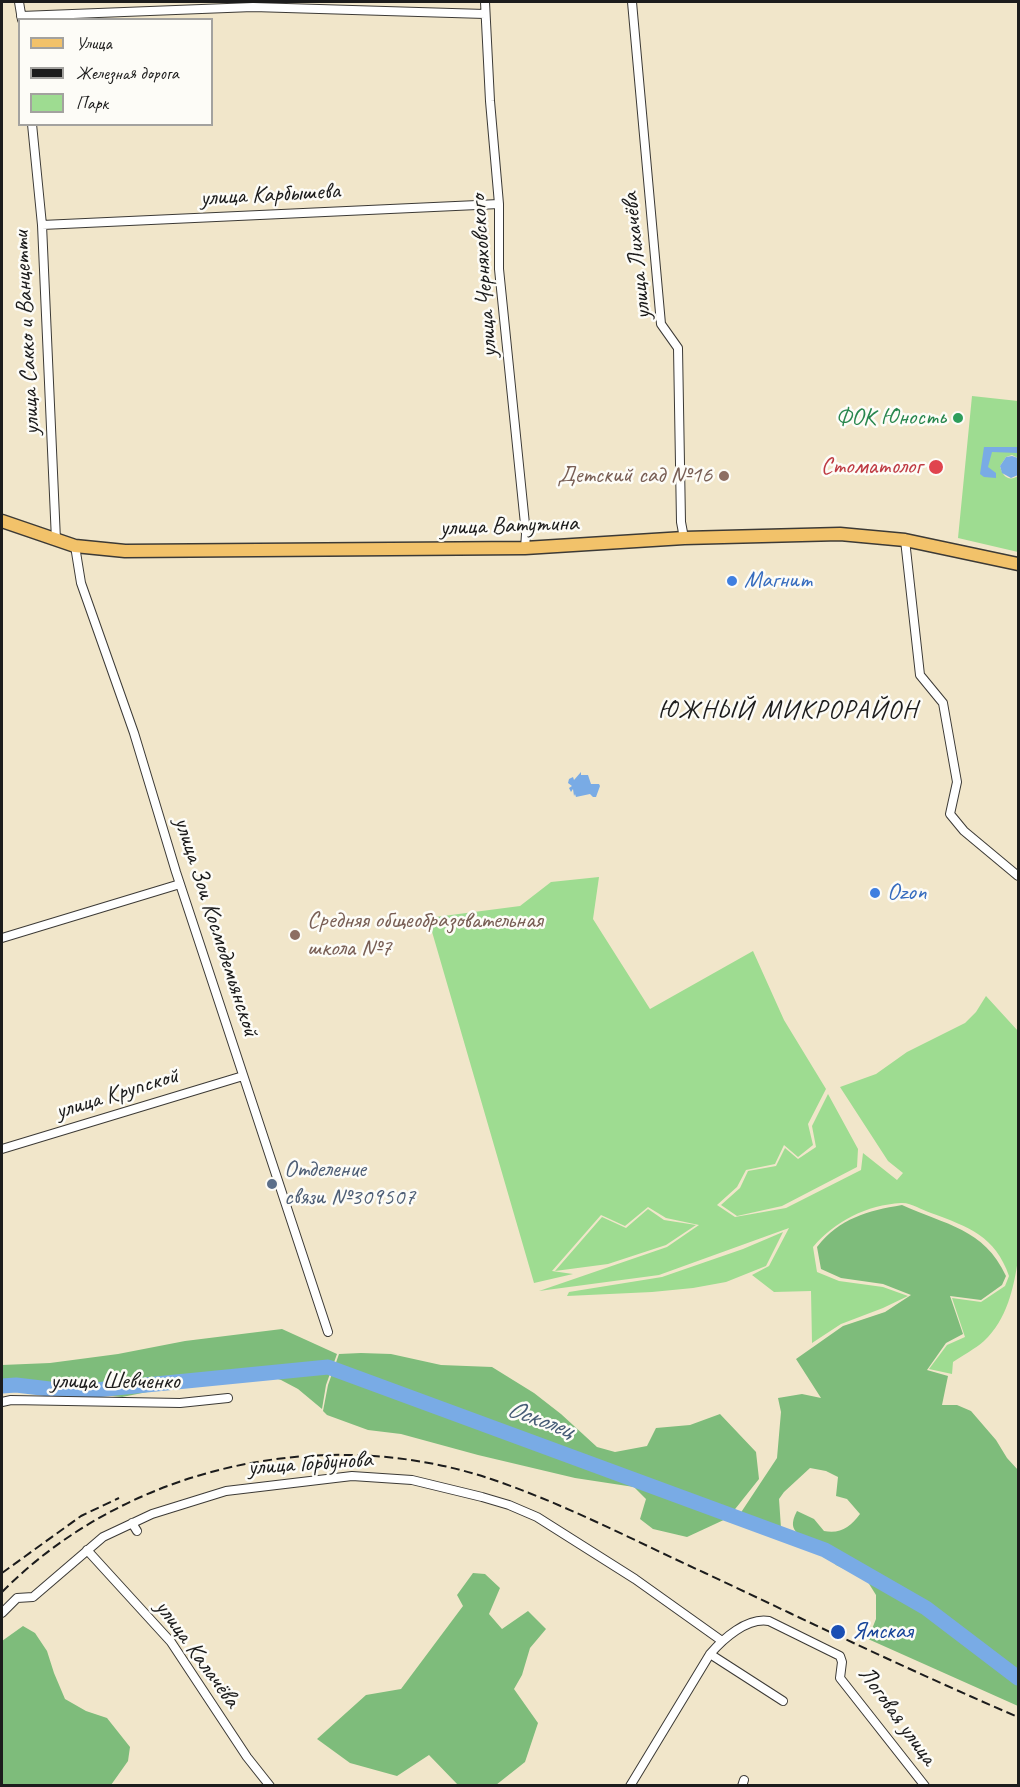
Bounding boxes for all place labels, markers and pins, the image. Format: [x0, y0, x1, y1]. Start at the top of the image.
place label: ФОК Юность [835, 404, 946, 432]
marker: ФОК Юность [951, 411, 965, 425]
place label: Стоматолог [821, 453, 922, 481]
marker: Стоматолог [927, 458, 945, 476]
place label: Детский сад №16 [557, 462, 712, 490]
marker: Детский сад №16 [717, 469, 731, 483]
place label: Магнит [744, 567, 812, 595]
marker: Магнит [725, 574, 739, 588]
place label: Ozon [887, 879, 926, 907]
marker: Ozon [868, 886, 882, 900]
place label: Средняя общеобразовательная школа №7 [307, 907, 543, 963]
marker: Средняя общеобразовательная школа №7 [288, 928, 302, 942]
place label: Отделение связи №309507 [284, 1156, 415, 1212]
marker: Отделение связи №309507 [265, 1177, 279, 1191]
place label: Ямская [852, 1618, 913, 1646]
marker: Ямская [829, 1623, 847, 1641]

